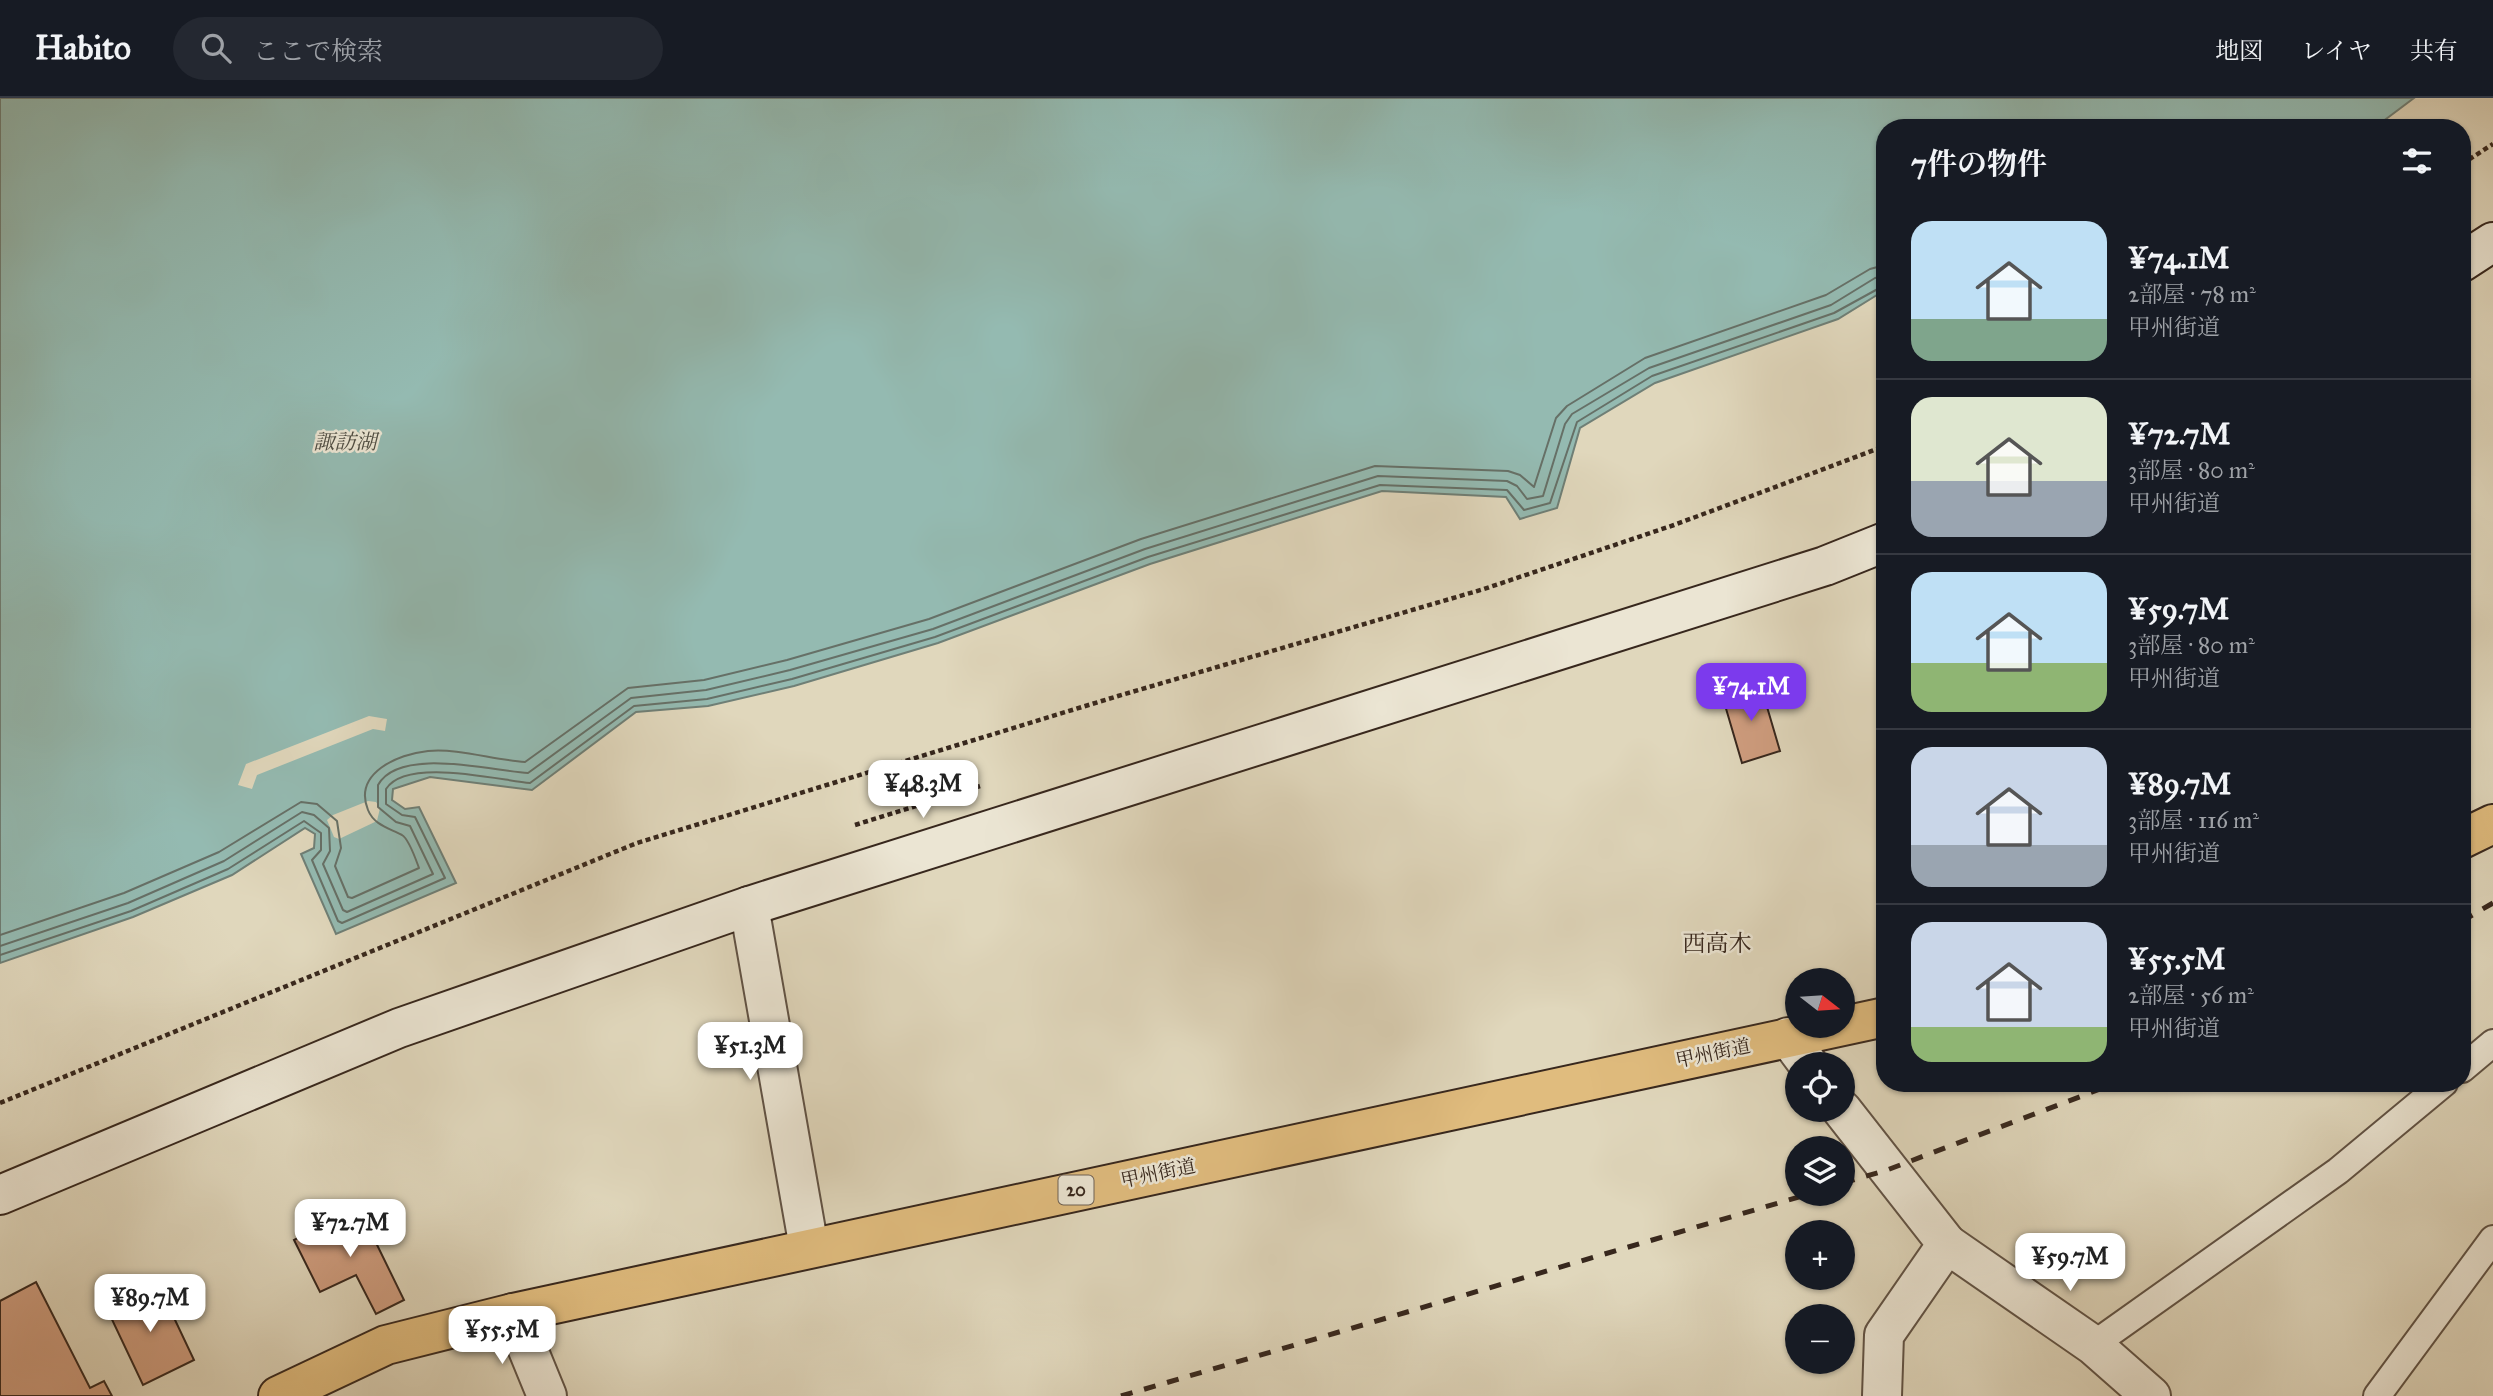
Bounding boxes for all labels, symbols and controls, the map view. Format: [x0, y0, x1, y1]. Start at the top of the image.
search box [173, 17, 663, 80]
text: Habito [35, 28, 131, 68]
icon: search [197, 29, 235, 67]
text: ここで検索 [253, 35, 383, 67]
text: 地図 [2215, 36, 2263, 66]
text: レイヤ [2301, 36, 2372, 66]
text: 共有 [2410, 36, 2458, 66]
icon: filters [2398, 142, 2436, 180]
text: 7件の物件 [1911, 146, 2047, 182]
text: ¥74.1M [2128, 240, 2229, 276]
icon: home [1967, 249, 2051, 333]
text: 2部屋 · 78 m² [2128, 280, 2256, 308]
text: 甲州街道 [2128, 313, 2220, 341]
text: ¥72.7M [2128, 416, 2230, 452]
icon: home [1967, 425, 2051, 509]
water label: 諏訪湖 [314, 429, 380, 455]
text: 3部屋 · 80 m² [2128, 456, 2255, 484]
text: 甲州街道 [2128, 489, 2220, 517]
text: ¥59.7M [2128, 591, 2229, 627]
icon: home [1967, 600, 2051, 684]
text: 3部屋 · 80 m² [2128, 631, 2255, 659]
pin: ¥74.1M [1694, 664, 1808, 723]
text: 甲州街道 [2128, 664, 2220, 692]
text: ¥74.1M [1712, 672, 1790, 700]
pin: ¥48.3M [866, 760, 980, 820]
text: ¥89.7M [2128, 766, 2231, 802]
text: ¥48.3M [884, 769, 962, 797]
icon: home [1967, 775, 2051, 859]
text: 3部屋 · 116 m² [2128, 806, 2259, 834]
text: 甲州街道 [2128, 839, 2220, 867]
district label: 西高木 [1683, 929, 1752, 957]
text: ¥55.5M [2128, 941, 2226, 977]
icon: home [1967, 950, 2051, 1034]
north arrow [1785, 968, 1855, 1038]
map controls [1785, 968, 1855, 1374]
text: 2部屋 · 56 m² [2128, 981, 2254, 1009]
text: 甲州街道 [2128, 1014, 2220, 1042]
pin: ¥51.3M [693, 1023, 807, 1082]
text: ¥51.3M [714, 1031, 786, 1059]
street label: 甲州街道 [1673, 1034, 1753, 1072]
button: locate [1785, 1052, 1855, 1122]
button: layers [1785, 1136, 1855, 1206]
street label: 甲州街道 [1118, 1154, 1198, 1192]
road number: 20 [1058, 1176, 1094, 1204]
pin: ¥72.7M [293, 1200, 407, 1259]
text: ¥72.7M [311, 1208, 389, 1236]
button: + [1785, 1220, 1855, 1290]
pin: ¥59.7M [2013, 1234, 2127, 1293]
text: ¥59.7M [2031, 1242, 2109, 1270]
pin: ¥89.7M [93, 1274, 207, 1334]
text: ¥89.7M [110, 1283, 190, 1311]
button: − [1785, 1304, 1855, 1374]
pin: ¥55.5M [445, 1306, 559, 1366]
text: ¥55.5M [465, 1315, 539, 1343]

